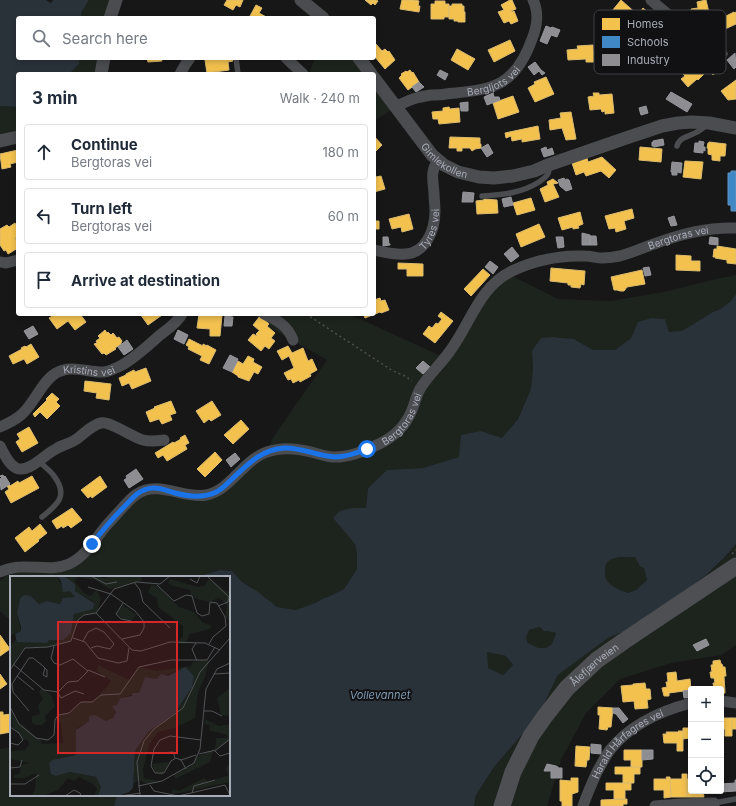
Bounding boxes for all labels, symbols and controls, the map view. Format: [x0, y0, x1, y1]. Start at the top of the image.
legend [594, 10, 726, 74]
search box [16, 16, 376, 60]
text: Homes [627, 17, 664, 31]
icon: search [30, 27, 52, 49]
text: Search here [62, 29, 148, 48]
text: Schools [627, 35, 669, 49]
text: Industry [627, 53, 670, 67]
street label: Bergljots vei [466, 64, 522, 98]
text: 3 min [32, 88, 78, 108]
text: Walk · 240 m [280, 90, 360, 106]
text: Continue [71, 135, 138, 154]
street label: Gimlekollen [419, 140, 469, 180]
icon: ahead [33, 141, 55, 163]
text: 180 m [322, 144, 359, 160]
text: Bergtoras vei [71, 154, 152, 170]
text: Turn left [71, 199, 132, 218]
icon: left [33, 205, 55, 227]
text: 60 m [328, 208, 359, 224]
street label: Tyres vei [417, 209, 441, 252]
text: Bergtoras vei [71, 218, 152, 234]
street label: Bergtoras vei [646, 223, 709, 252]
icon: arrive [33, 269, 55, 291]
text: Arrive at destination [71, 271, 220, 290]
street label: Kristins vei [62, 363, 117, 378]
street label: Bergtoras vei [379, 391, 423, 448]
route start [358, 440, 376, 458]
route end [83, 535, 101, 553]
inset map [10, 576, 230, 796]
street label: Ålefjærveien [567, 641, 621, 688]
map controls [688, 686, 724, 794]
button: + [688, 686, 724, 722]
water label: Vollevannet [350, 688, 411, 702]
street label: Harald Hårfagres vei [589, 707, 665, 780]
button: − [688, 722, 724, 758]
button: locate [688, 758, 724, 794]

